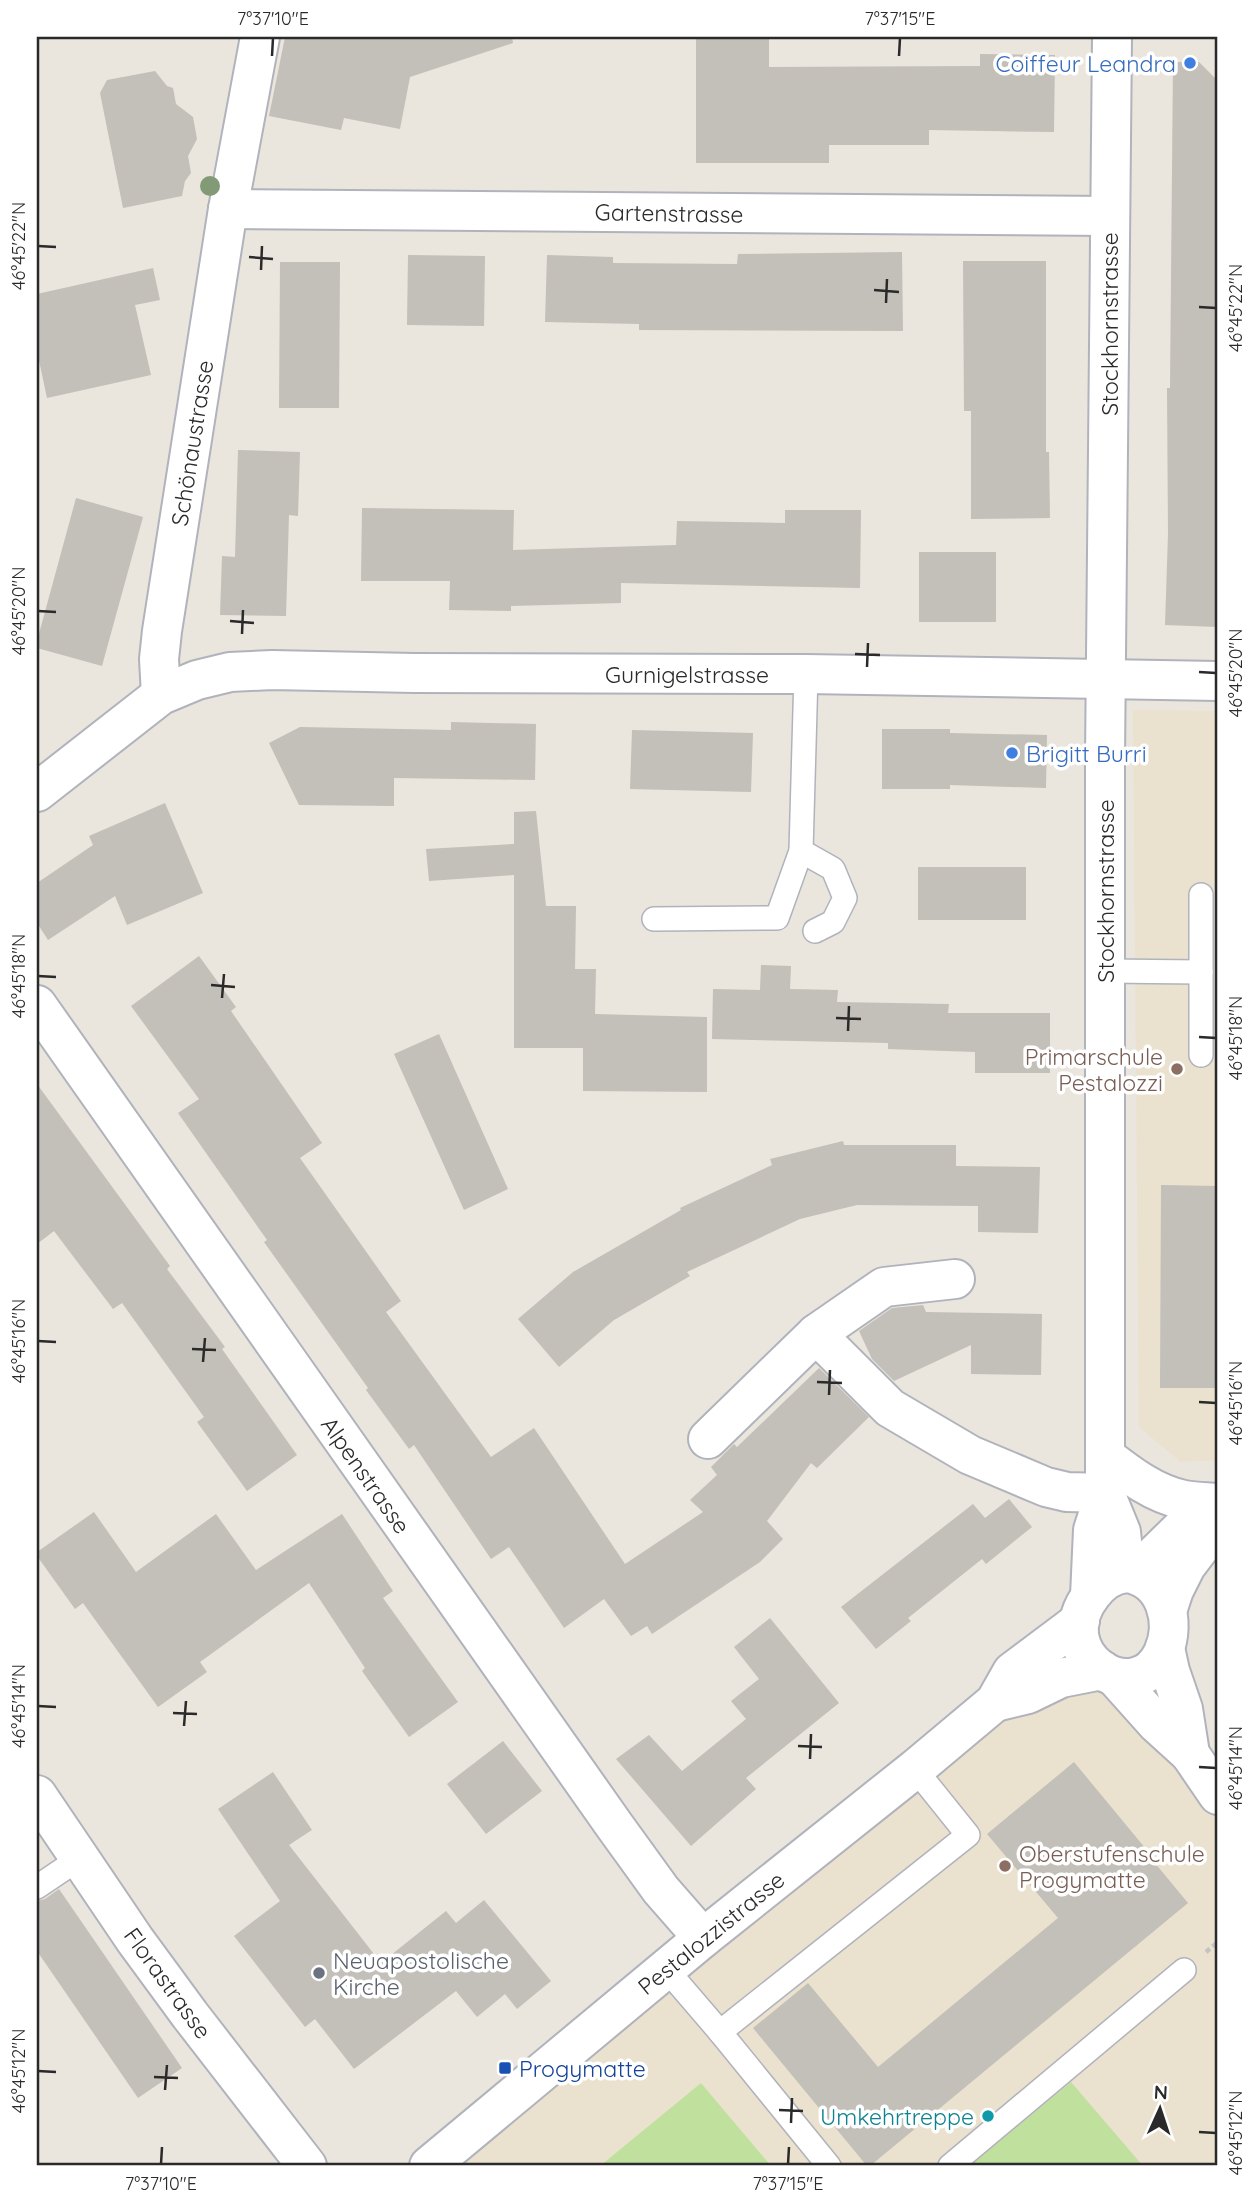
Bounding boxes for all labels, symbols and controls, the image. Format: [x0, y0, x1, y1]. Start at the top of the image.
text: 7°37'10"E [237, 7, 309, 30]
text: 7°37'15"E [865, 7, 935, 30]
place label: Coiffeur Leandra [995, 49, 1176, 78]
marker: Coiffeur Leandra [1182, 55, 1198, 71]
street label: Gartenstrasse [594, 197, 744, 229]
text: 46°45'22"N [7, 202, 30, 290]
street label: Stockhornstrasse [1095, 232, 1124, 416]
text: 46°45'22"N [1224, 264, 1247, 352]
street label: Schönaustrasse [165, 358, 219, 528]
text: 46°45'20"N [7, 567, 30, 655]
text: 46°45'20"N [1224, 629, 1247, 717]
street label: Gurnigelstrasse [605, 660, 769, 689]
place label: Brigitt Burri [1026, 739, 1147, 768]
marker: Brigitt Burri [1004, 745, 1020, 761]
street label: Stockhornstrasse [1091, 799, 1120, 983]
text: 46°45'18"N [7, 934, 30, 1018]
text: 46°45'18"N [1224, 996, 1247, 1080]
place label: Primarschule Pestalozzi [1025, 1042, 1163, 1097]
marker: Primarschule Pestalozzi [1169, 1061, 1185, 1077]
text: 46°45'16"N [7, 1299, 30, 1383]
text: 46°45'16"N [1224, 1361, 1247, 1445]
street label: Alpenstrasse [315, 1411, 417, 1539]
text: 46°45'14"N [7, 1664, 30, 1748]
text: 46°45'14"N [1224, 1726, 1247, 1810]
place label: Oberstufenschule Progymatte [1019, 1839, 1205, 1894]
marker: Oberstufenschule Progymatte [997, 1858, 1013, 1874]
street label: Pestalozzistrasse [632, 1865, 790, 2001]
street label: Florastrasse [118, 1922, 218, 2044]
place label: Neuapostolische Kirche [333, 1946, 509, 2001]
marker: Neuapostolische Kirche [311, 1965, 327, 1981]
text: 46°45'12"N [7, 2029, 30, 2113]
place label: Progymatte [519, 2054, 646, 2083]
marker: Progymatte [497, 2060, 513, 2076]
north arrow [1126, 2074, 1196, 2144]
text: N [1153, 2080, 1168, 2104]
text: 46°45'12"N [1224, 2091, 1247, 2175]
place label: Umkehrtreppe [820, 2102, 974, 2131]
marker: Umkehrtreppe [980, 2108, 996, 2124]
text: 7°37'10"E [125, 2172, 197, 2195]
text: 7°37'15"E [753, 2172, 823, 2195]

